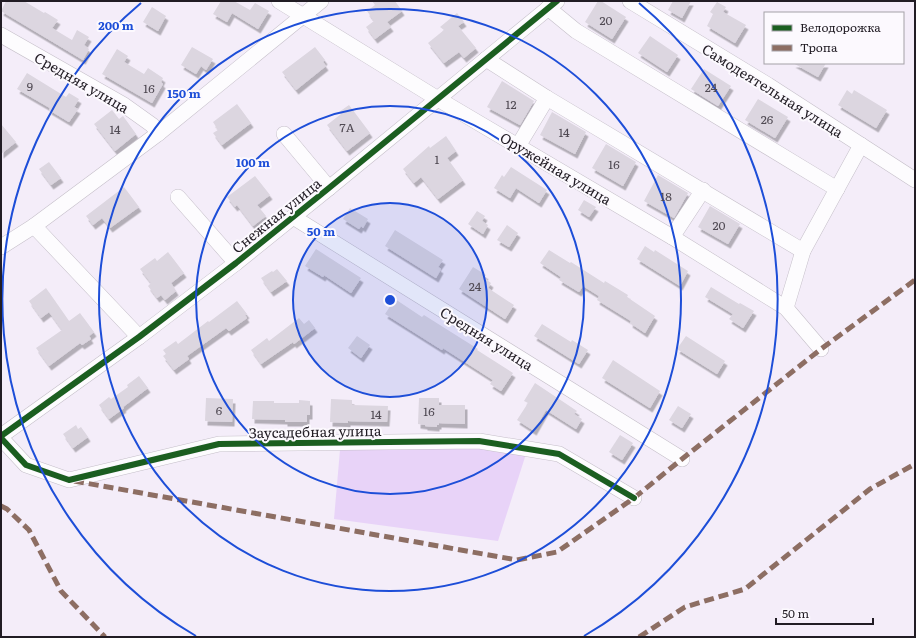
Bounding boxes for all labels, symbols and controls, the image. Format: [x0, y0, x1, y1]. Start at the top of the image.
house number: 20 [599, 11, 613, 29]
legend [764, 12, 904, 64]
text: 200 m [98, 16, 134, 34]
text: Велодорожка [800, 18, 881, 36]
street label: Самодеятельная улица [699, 38, 848, 142]
text: Тропа [800, 38, 838, 56]
street label: Средняя улица [31, 47, 133, 117]
house number: 9 [27, 77, 33, 95]
house number: 24 [705, 78, 718, 96]
house number: 16 [143, 79, 155, 97]
text: 150 m [167, 84, 201, 102]
house number: 12 [506, 95, 516, 113]
house number: 26 [761, 110, 774, 128]
house number: 7А [340, 118, 355, 136]
house number: 14 [109, 120, 121, 138]
house number: 14 [558, 123, 570, 141]
street label: Оружейная улица [497, 127, 616, 209]
house number: 1 [435, 150, 440, 168]
text: 100 m [236, 153, 270, 171]
house number: 16 [608, 155, 620, 173]
street label: Снежная улица [227, 172, 325, 257]
house number: 18 [660, 187, 672, 205]
house number: 20 [712, 216, 726, 234]
text: 50 m [307, 222, 335, 240]
house number: 24 [469, 277, 482, 295]
centre of rings [383, 293, 397, 307]
street label: Средняя улица [437, 301, 538, 375]
house number: 6 [216, 401, 223, 419]
house number: 16 [423, 402, 435, 420]
house number: 14 [370, 405, 382, 423]
street label: Заусадебная улица [248, 420, 382, 442]
scale bar [776, 600, 873, 626]
text: 50 m [782, 604, 809, 622]

